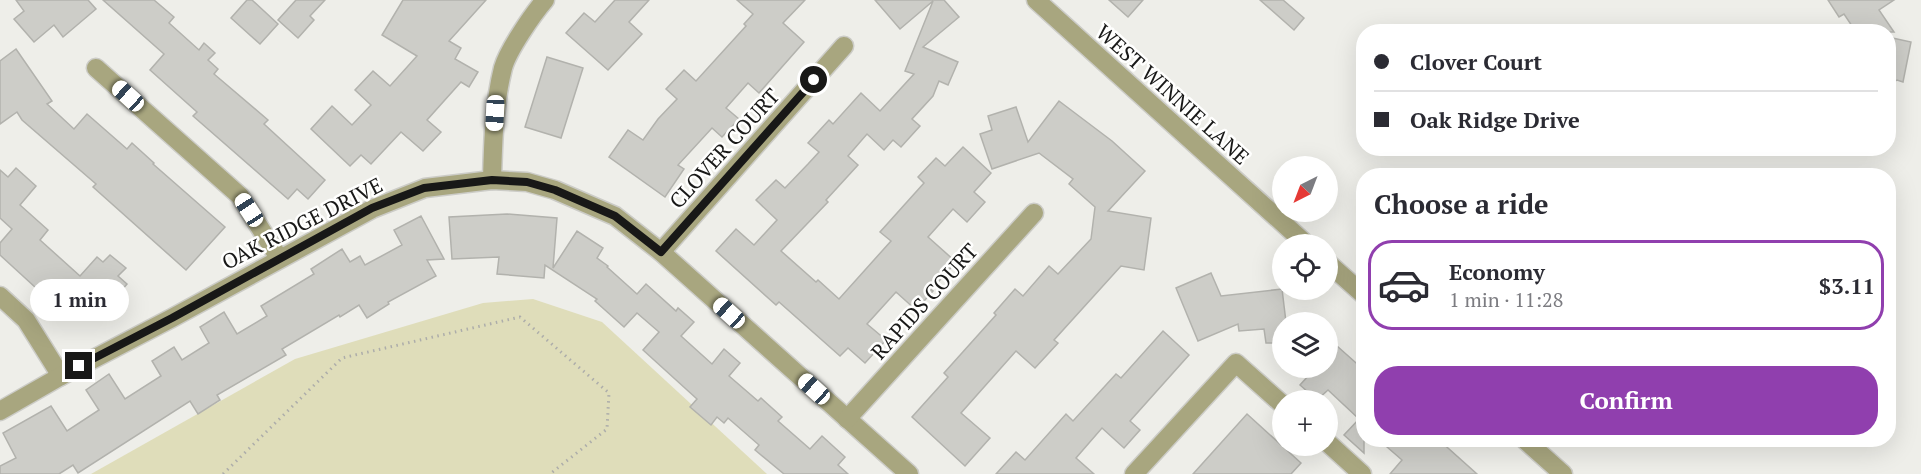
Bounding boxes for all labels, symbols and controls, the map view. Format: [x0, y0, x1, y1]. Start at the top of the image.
street label: WEST WINNIE LANE [1090, 18, 1256, 170]
text: Clover Court [1410, 47, 1542, 76]
route start [800, 66, 827, 93]
car [109, 77, 147, 115]
street label: CLOVER COURT [663, 82, 785, 214]
car [485, 95, 505, 131]
text: Oak Ridge Drive [1410, 105, 1580, 134]
north arrow [1272, 156, 1338, 222]
map controls [1272, 156, 1338, 456]
street label: OAK RIDGE DRIVE [217, 170, 387, 276]
text: Choose a ride [1374, 186, 1549, 222]
car [232, 190, 266, 230]
button: locate [1272, 234, 1338, 300]
street label: RAPIDS COURT [864, 237, 984, 365]
text: Economy [1449, 257, 1545, 286]
icon: car [1377, 258, 1431, 312]
text: $3.11 [1819, 271, 1875, 300]
callout: 1 min [29, 279, 128, 321]
text: 1 min [52, 286, 107, 313]
text: 1 min · 11:28 [1449, 286, 1563, 313]
car [710, 294, 748, 332]
button: layers [1272, 312, 1338, 378]
route end [65, 352, 92, 379]
button: Confirm [1374, 366, 1878, 435]
car [795, 370, 833, 408]
button: + [1272, 390, 1338, 456]

